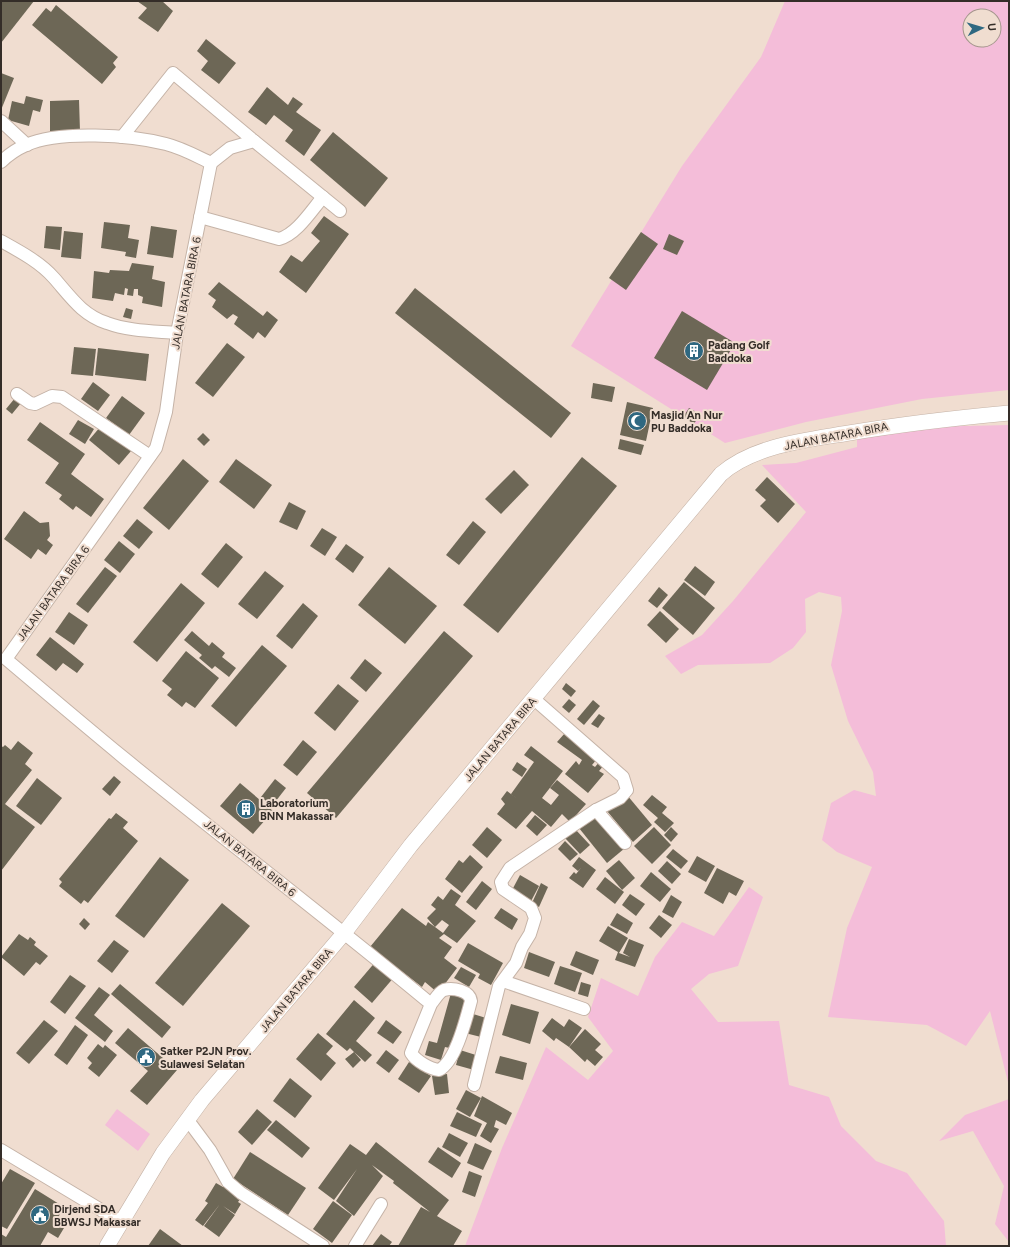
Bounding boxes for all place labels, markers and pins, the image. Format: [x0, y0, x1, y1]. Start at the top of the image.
place label: Padang Golf Baddoka [708, 339, 771, 365]
building icon: Padang Golf Baddoka [683, 340, 705, 362]
place label: Masjid An Nur PU Baddoka [651, 409, 723, 435]
mosque icon: Masjid An Nur PU Baddoka [626, 410, 648, 432]
place label: Laboratorium BNN Makassar [260, 797, 334, 823]
building icon: Laboratorium BNN Makassar [235, 798, 257, 820]
place label: Satker P2JN Prov. Sulawesi Selatan [160, 1045, 252, 1071]
public building icon: Satker P2JN Prov. Sulawesi Selatan [135, 1046, 157, 1068]
place label: Dirjend SDA BBWSJ Makassar [54, 1203, 142, 1229]
public building icon: Dirjend SDA BBWSJ Makassar [29, 1204, 51, 1226]

